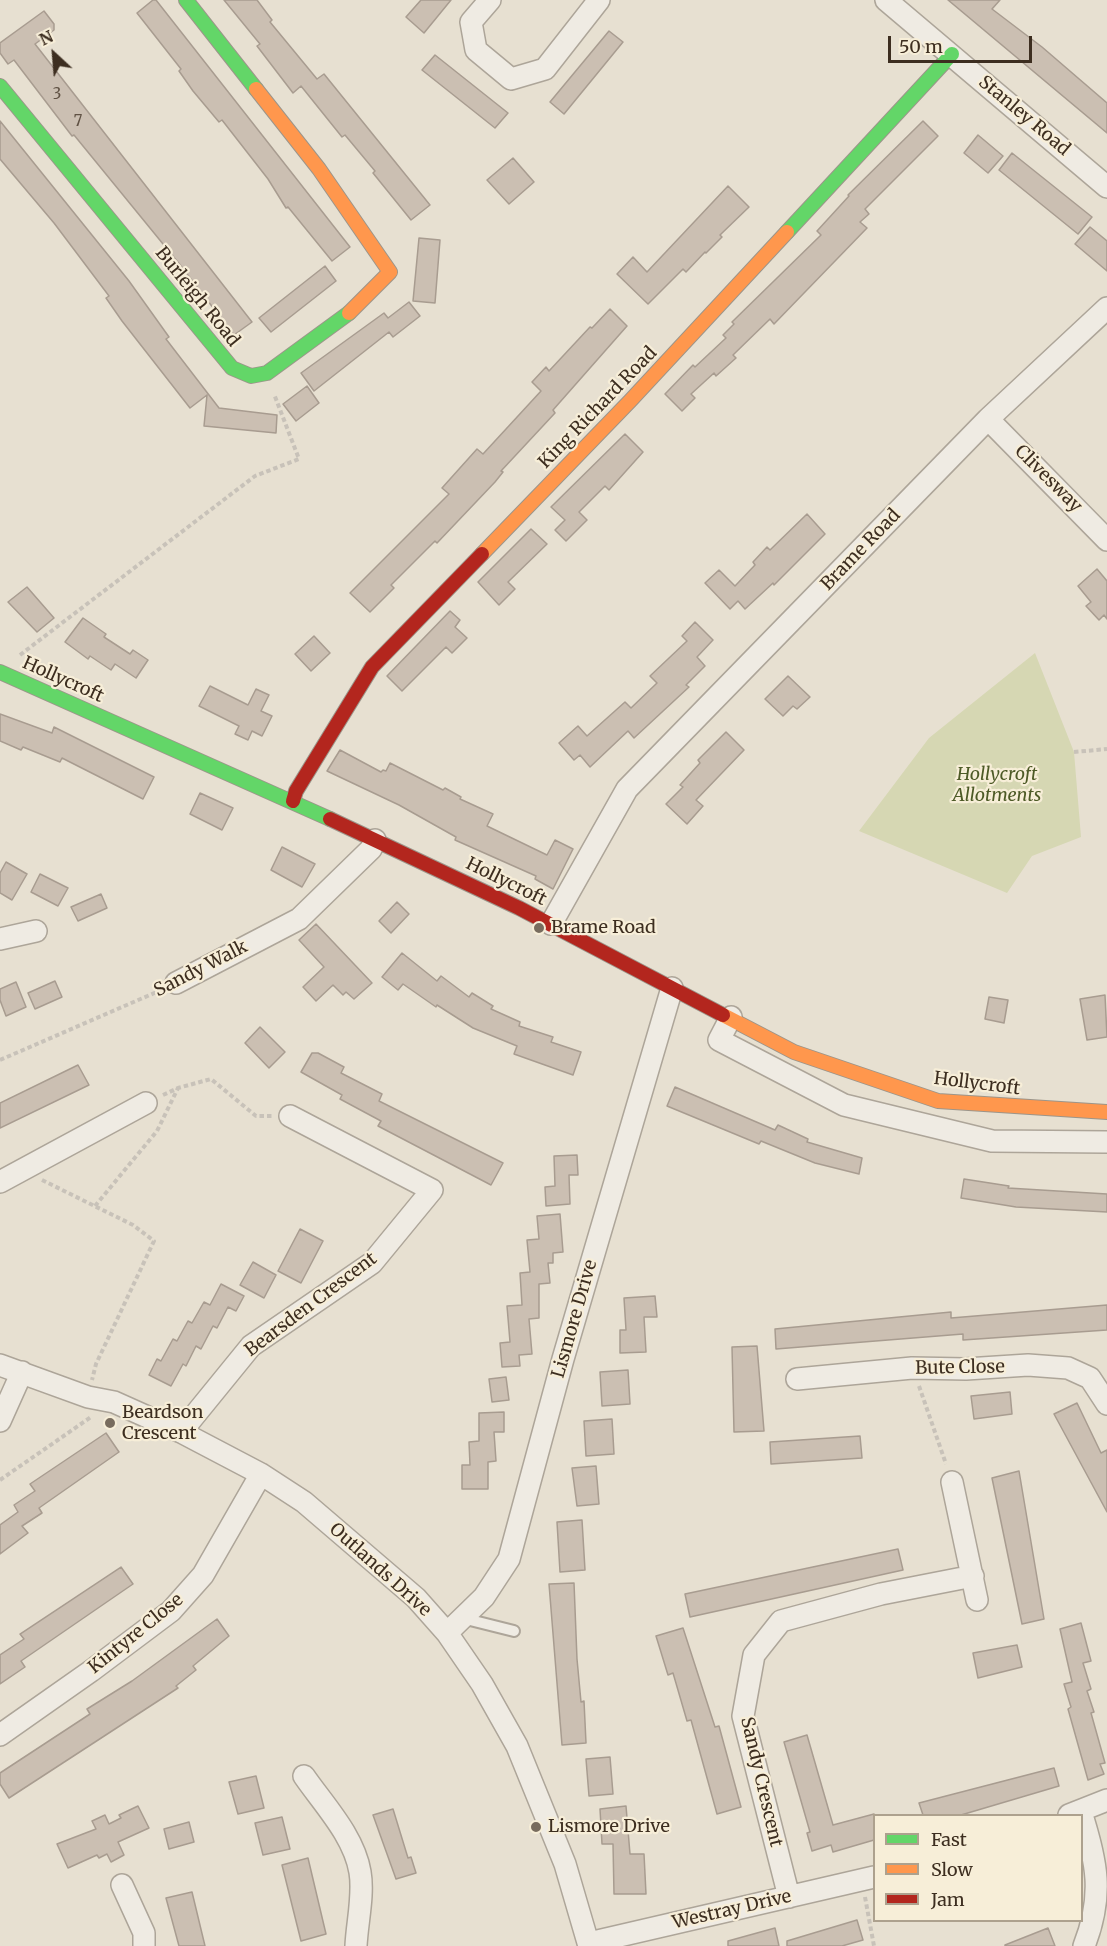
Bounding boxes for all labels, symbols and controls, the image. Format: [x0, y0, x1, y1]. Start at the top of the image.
north arrow [24, 24, 84, 84]
scale bar [891, 24, 1035, 62]
text: N [36, 26, 56, 50]
text: 50 m [899, 35, 943, 58]
street label: Stanley Road [974, 72, 1074, 160]
house number: 3 [53, 86, 61, 104]
house number: 7 [74, 113, 82, 131]
street label: Burleigh Road [150, 243, 244, 351]
street label: King Richard Road [534, 343, 662, 473]
street label: Clivesway [1010, 441, 1086, 517]
street label: Brame Road [817, 505, 905, 595]
street label: Hollycroft [19, 653, 107, 707]
park label: Hollycroft Allotments [953, 764, 1041, 806]
street label: Hollycroft [462, 853, 550, 911]
place label: Brame Road [551, 917, 656, 939]
marker: Brame Road [532, 921, 546, 935]
street label: Sandy Walk [151, 936, 251, 1002]
street label: Hollycroft [933, 1068, 1021, 1100]
street label: Bearsden Crescent [241, 1248, 381, 1362]
street label: Lismore Drive [548, 1257, 602, 1381]
street label: Bute Close [915, 1356, 1005, 1380]
place label: Beardson Crescent [122, 1402, 203, 1444]
marker: Beardson Crescent [103, 1416, 117, 1430]
street label: Outlands Drive [325, 1519, 435, 1621]
street label: Kintyre Close [84, 1589, 188, 1679]
street label: Sandy Crescent [736, 1715, 786, 1849]
legend [873, 1814, 1083, 1922]
place label: Lismore Drive [548, 1816, 670, 1838]
marker: Lismore Drive [529, 1820, 543, 1834]
text: Fast [931, 1828, 967, 1851]
text: Slow [931, 1858, 973, 1881]
street label: Westray Drive [670, 1886, 794, 1934]
text: Jam [931, 1888, 965, 1911]

